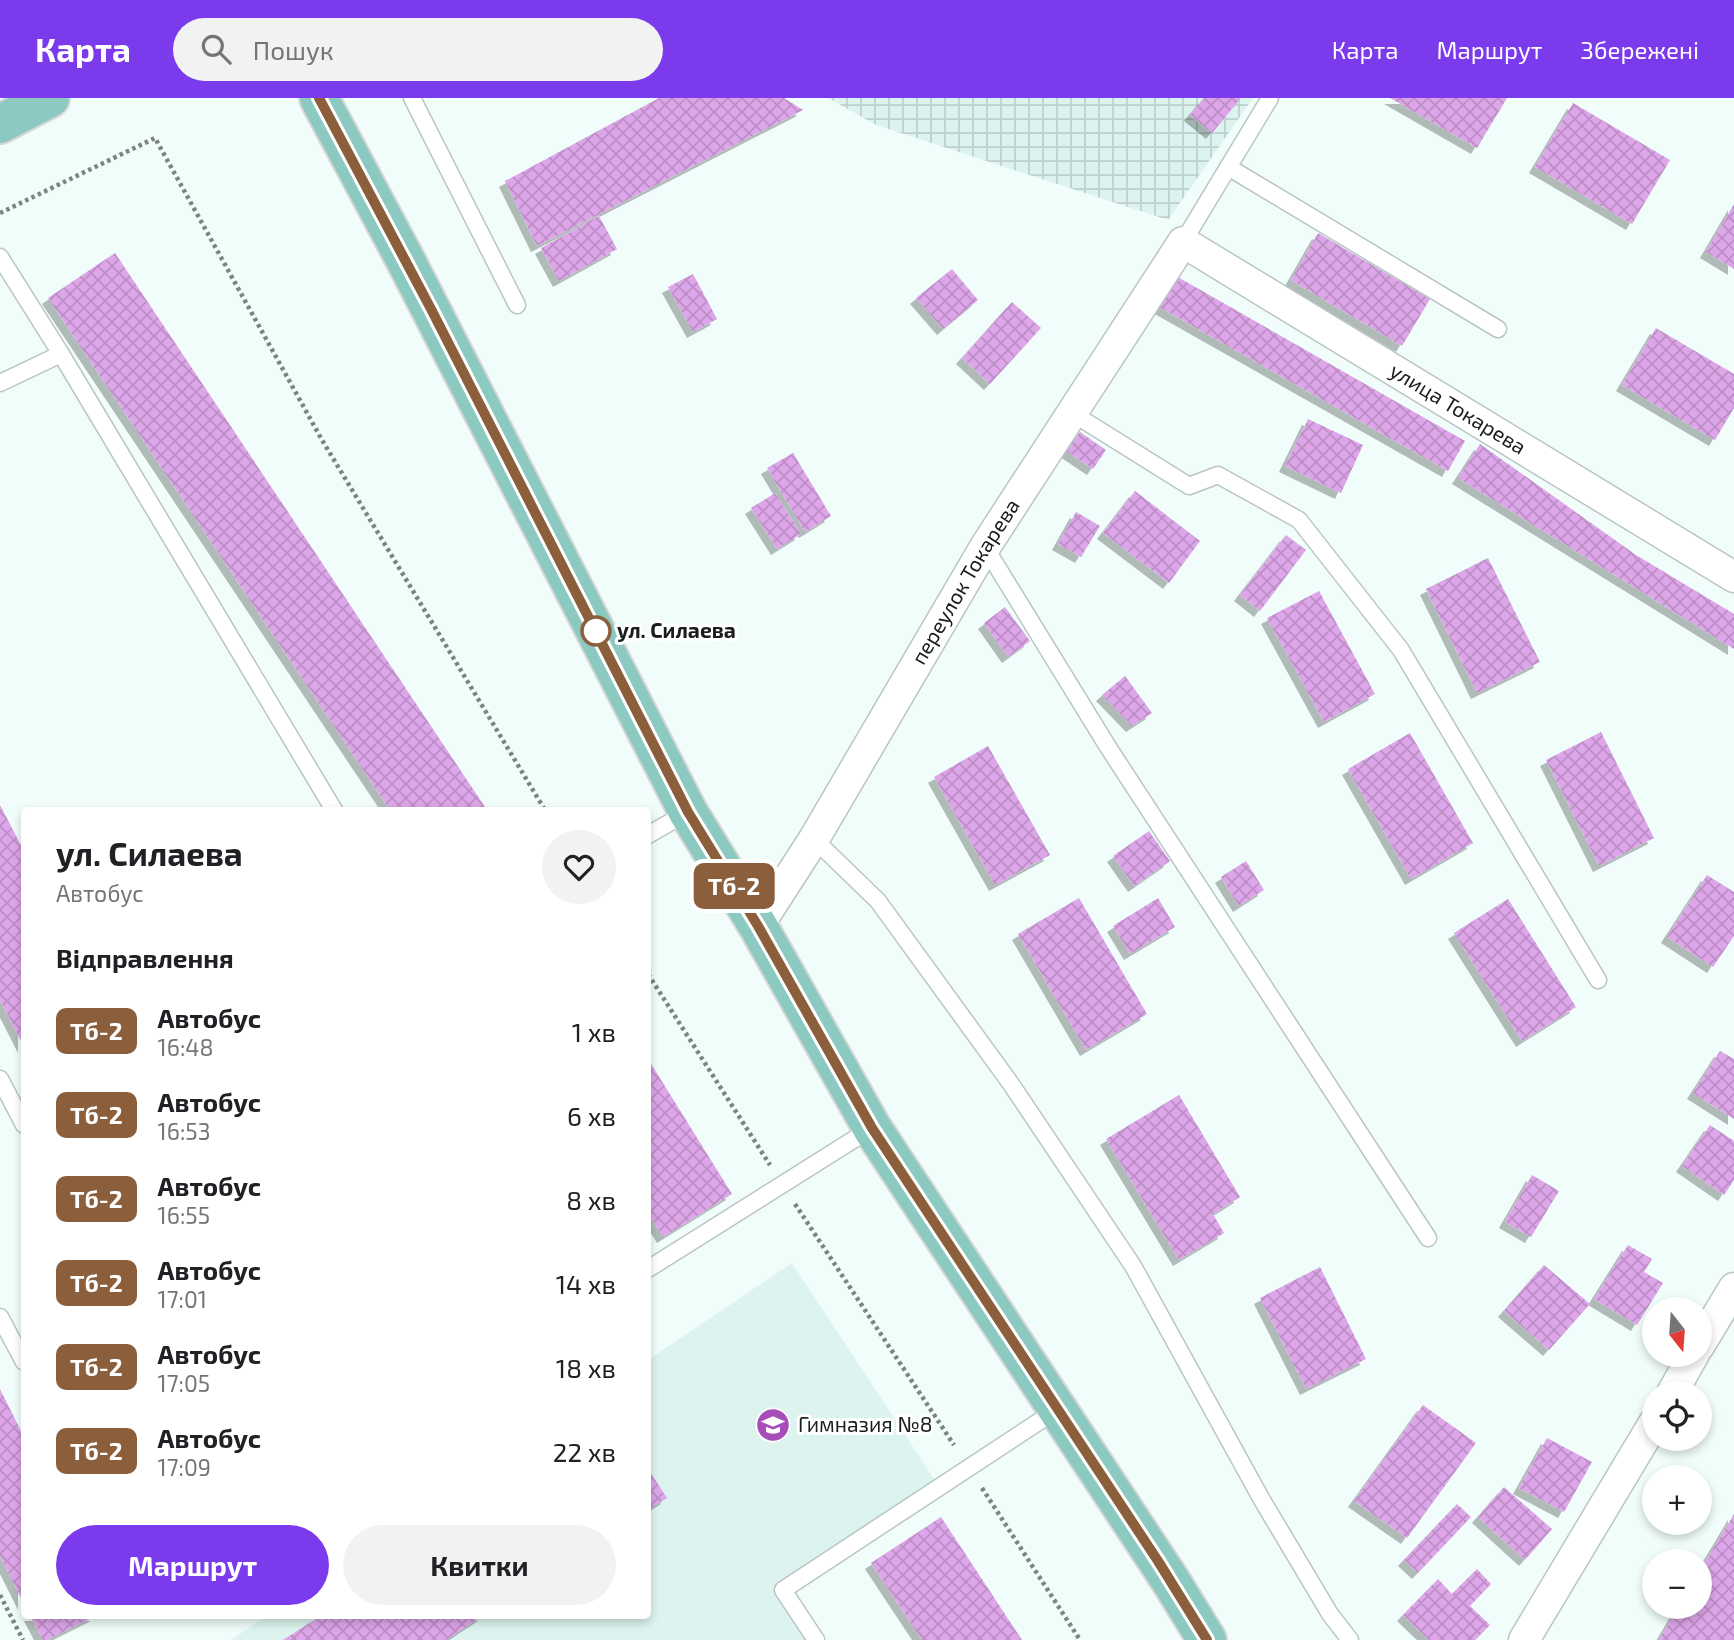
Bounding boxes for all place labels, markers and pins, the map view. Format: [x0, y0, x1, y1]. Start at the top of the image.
marker: ул. Силаева [581, 616, 611, 646]
place label: ул. Силаева [617, 617, 736, 642]
school or university icon: Гимназия №8 [754, 1406, 792, 1444]
place label: Гимназия №8 [798, 1411, 933, 1436]

